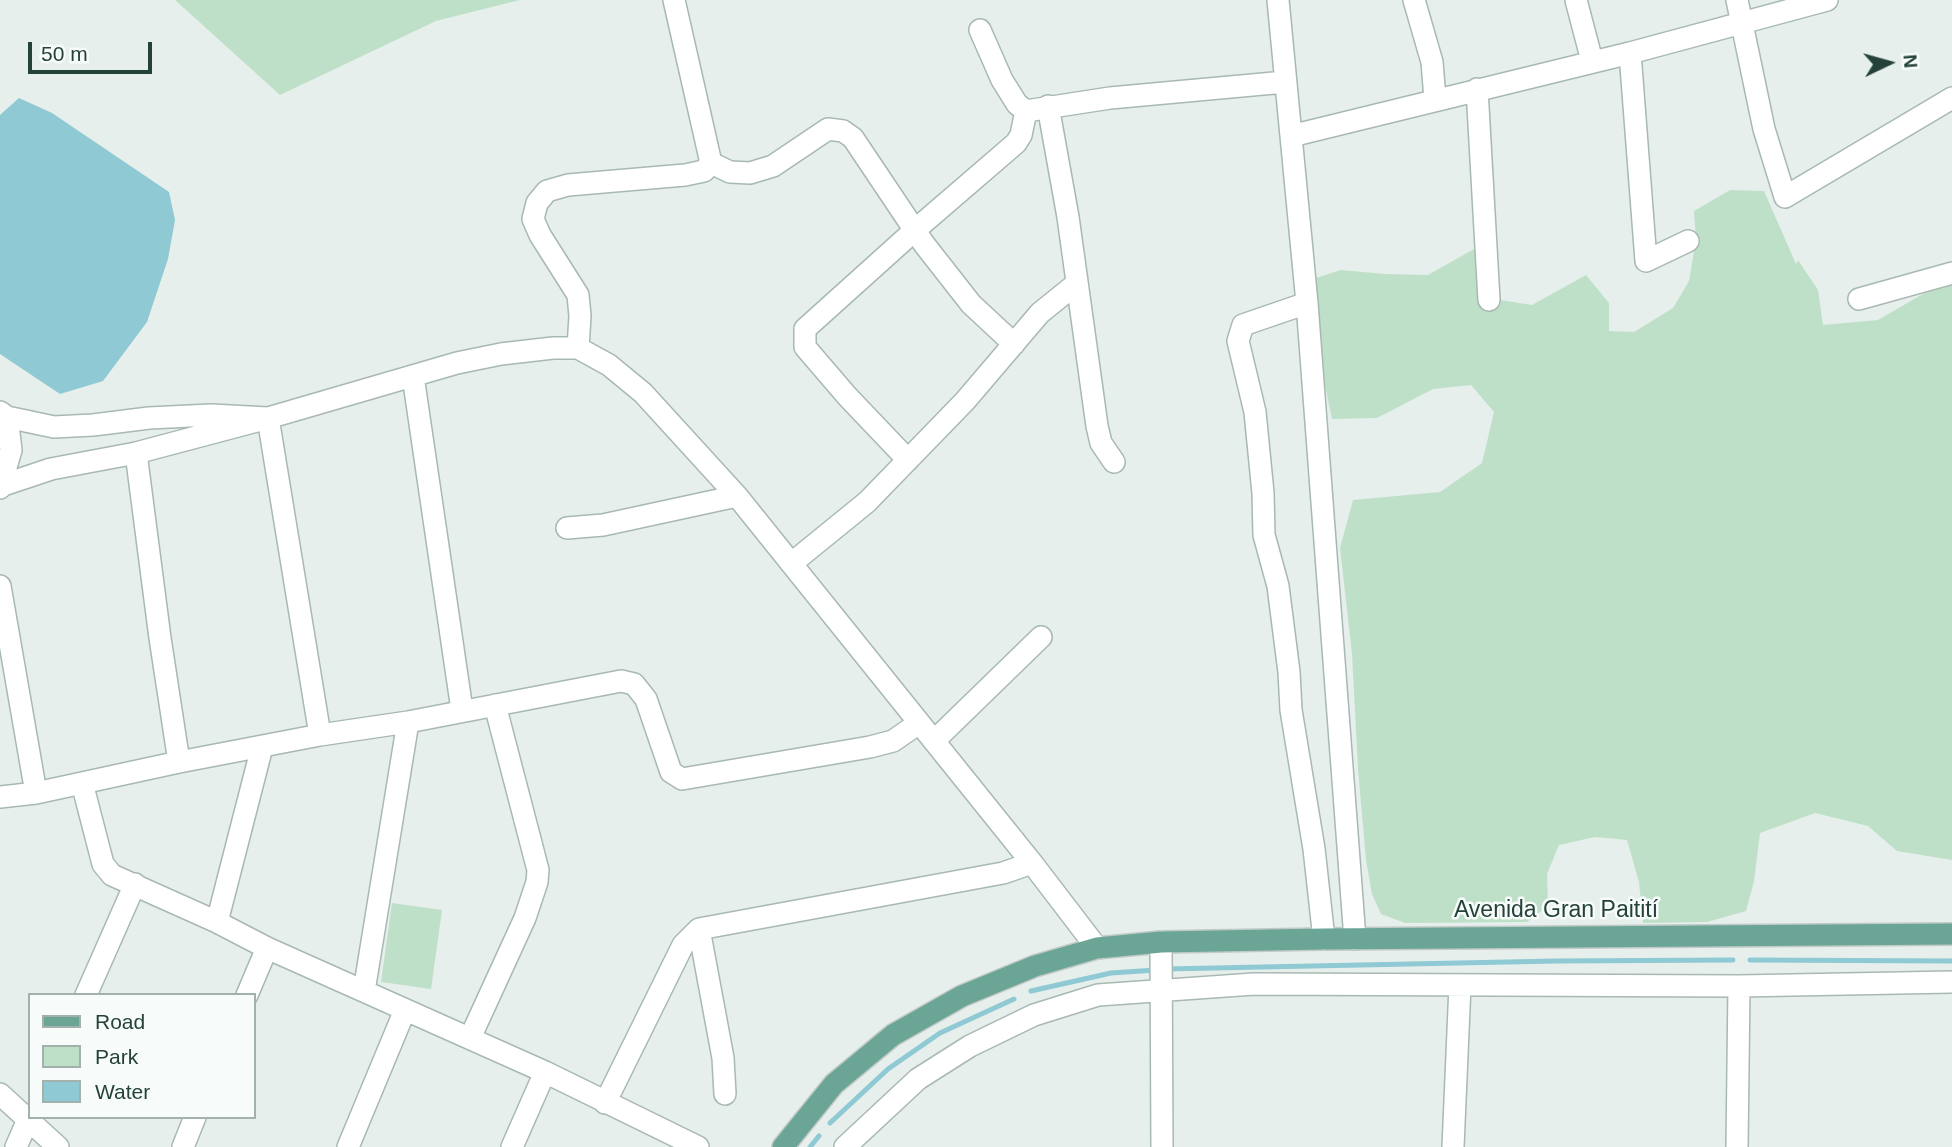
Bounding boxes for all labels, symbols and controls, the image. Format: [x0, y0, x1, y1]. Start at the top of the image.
scale bar [32, 28, 156, 72]
north arrow [1854, 28, 1924, 98]
text: 50 m [41, 42, 88, 65]
text: N [1899, 53, 1921, 69]
street label: Avenida Gran Paitití [1454, 897, 1658, 925]
legend [28, 993, 256, 1119]
text: Road [95, 1010, 145, 1033]
text: Park [95, 1045, 138, 1068]
text: Water [95, 1080, 150, 1103]

